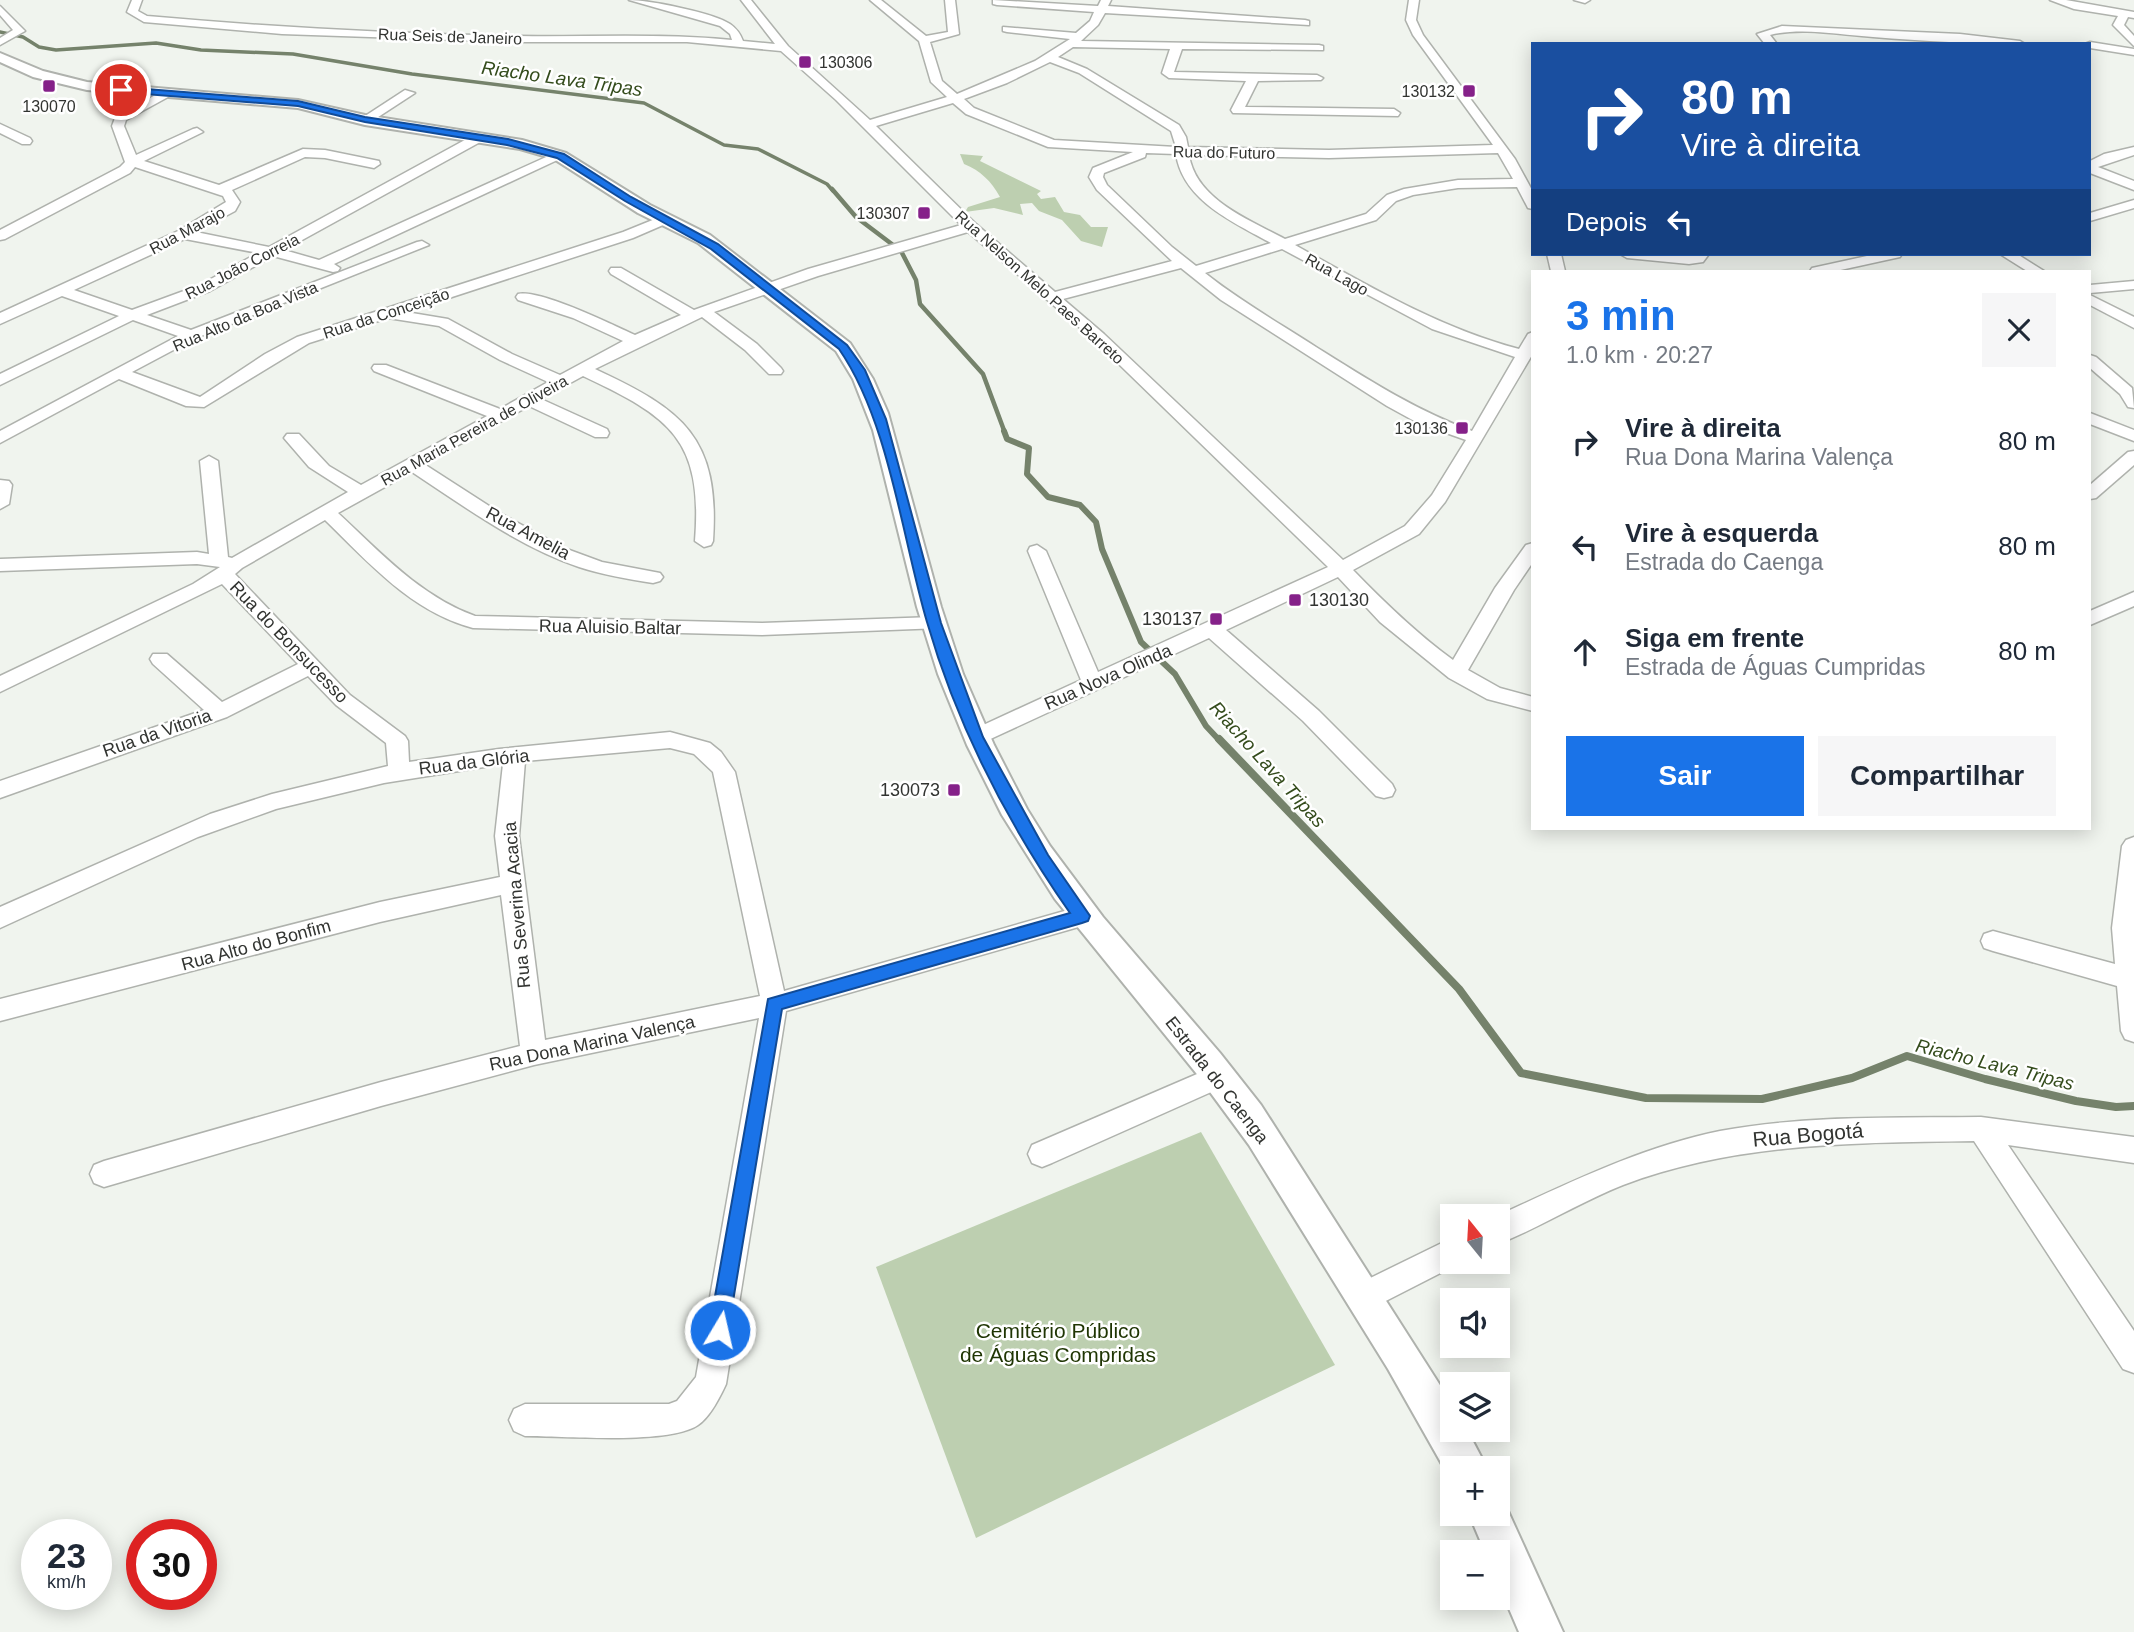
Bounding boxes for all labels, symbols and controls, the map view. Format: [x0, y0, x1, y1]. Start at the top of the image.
street label: Rua Seis de Janeiro [378, 25, 522, 48]
marker: 130306 [797, 54, 813, 70]
place label: 130306 [819, 54, 872, 71]
water label: Riacho Lava Tripas [480, 57, 644, 100]
pin [91, 60, 151, 120]
icon: right [1566, 70, 1657, 161]
text: 80 m [1681, 70, 1793, 124]
icon: arrive [102, 71, 140, 109]
marker: 130070 [41, 78, 57, 94]
place label: 130132 [1402, 83, 1455, 100]
marker: 130132 [1461, 83, 1477, 99]
place label: 130070 [22, 98, 76, 115]
text: Vire à direita [1681, 127, 1860, 163]
street label: Rua do Futuro [1173, 143, 1275, 162]
street label: Rua Marajo [147, 203, 228, 257]
icon: left [1661, 203, 1699, 241]
place label: 130307 [857, 205, 910, 222]
marker: 130307 [916, 205, 932, 221]
street label: Rua Nelson Melo Paes Barreto [952, 207, 1127, 368]
text: Depois [1566, 207, 1647, 237]
street label: Rua João Correia [182, 230, 302, 302]
street label: Rua Lago [1302, 250, 1371, 299]
street label: Rua Alto da Boa Vista [170, 278, 320, 355]
street label: Rua da Conceição [321, 285, 451, 342]
text: 3 min [1566, 292, 1676, 339]
button: close [1982, 293, 2056, 367]
text: 1.0 km · 20:27 [1566, 342, 1713, 368]
street label: Rua Maria Pereira de Oliveira [378, 372, 571, 489]
text: Vire à direita [1625, 413, 1781, 443]
place label: 130136 [1395, 420, 1448, 437]
marker: 130136 [1454, 420, 1470, 436]
icon: right [1566, 423, 1604, 461]
text: 80 m [1998, 426, 2056, 456]
text: Rua Dona Marina Valença [1625, 444, 1893, 470]
street label: Rua Amelia [483, 503, 574, 564]
text: Vire à esquerda [1625, 518, 1818, 548]
icon: left [1566, 528, 1604, 566]
text: 80 m [1998, 531, 2056, 561]
text: Estrada do Caenga [1625, 549, 1823, 575]
street label: Rua do Bonsucesso [226, 577, 352, 707]
place label: 130130 [1309, 590, 1369, 610]
marker: 130130 [1287, 592, 1303, 608]
place label: 130137 [1142, 609, 1202, 629]
marker: 130137 [1208, 611, 1224, 627]
street label: Rua Aluisio Baltar [539, 616, 681, 638]
text: Siga em frente [1625, 623, 1804, 653]
icon: ahead [1566, 633, 1604, 671]
text: 80 m [1998, 636, 2056, 666]
street label: Rua Nova Olinda [1041, 640, 1176, 714]
text: Estrada de Águas Cumpridas [1625, 654, 1925, 680]
water label: Riacho Lava Tripas [1206, 697, 1330, 832]
street label: Rua da Vitoria [100, 705, 215, 761]
button: Sair [1566, 736, 1804, 816]
button: Compartilhar [1818, 736, 2056, 816]
street label: Rua da Glória [418, 745, 531, 779]
place label: 130073 [880, 780, 940, 800]
marker: 130073 [946, 782, 962, 798]
street label: Rua Severina Acacia [500, 820, 534, 989]
street label: Rua Alto do Bonfim [179, 915, 333, 975]
street label: Rua Dona Marina Valença [487, 1011, 698, 1075]
street label: Estrada do Caenga [1161, 1013, 1273, 1148]
water label: Riacho Lava Tripas [1914, 1035, 2077, 1094]
street label: Rua Bogotá [1752, 1118, 1865, 1151]
north arrow [1440, 1204, 1510, 1274]
map controls [1440, 1204, 1510, 1610]
button: sound [1440, 1288, 1510, 1358]
position arrow [683, 1293, 757, 1367]
park label: Cemitério Público de Águas Compridas [960, 1319, 1156, 1366]
button: layers [1440, 1372, 1510, 1442]
button: + [1440, 1456, 1510, 1526]
speed limit sign: 30 [126, 1519, 217, 1610]
text: 23 [47, 1536, 86, 1575]
button: − [1440, 1540, 1510, 1610]
text: km/h [47, 1572, 86, 1592]

